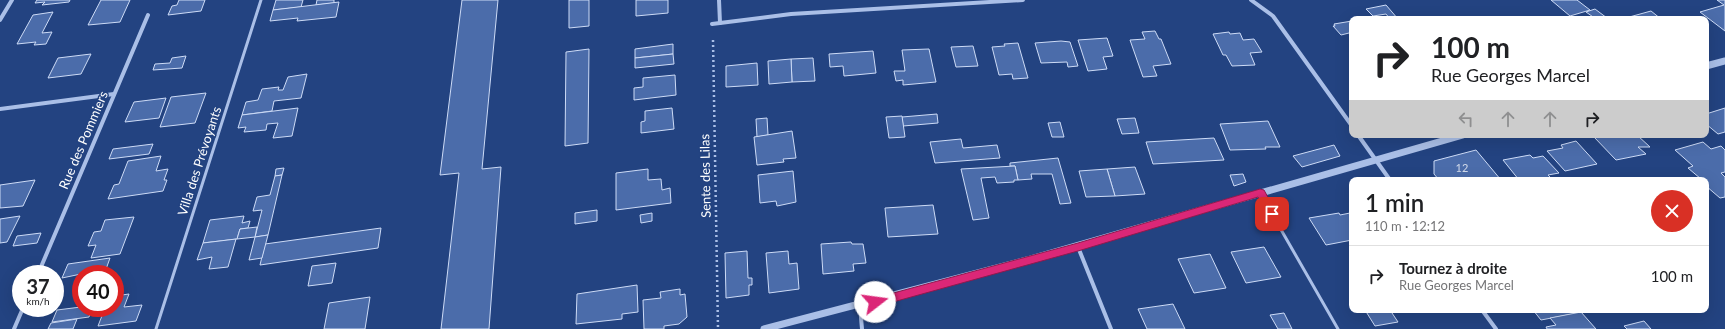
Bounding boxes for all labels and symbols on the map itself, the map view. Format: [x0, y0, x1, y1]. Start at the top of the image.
street label: Rue des Pommiers [55, 88, 111, 191]
street label: Villa des Prévoyants [174, 104, 224, 218]
street label: Sente des Lilas [696, 134, 714, 218]
house number: 12 [1456, 161, 1468, 174]
pin [1255, 197, 1289, 231]
speed limit sign: 40 [72, 265, 124, 317]
position arrow [854, 281, 896, 323]

